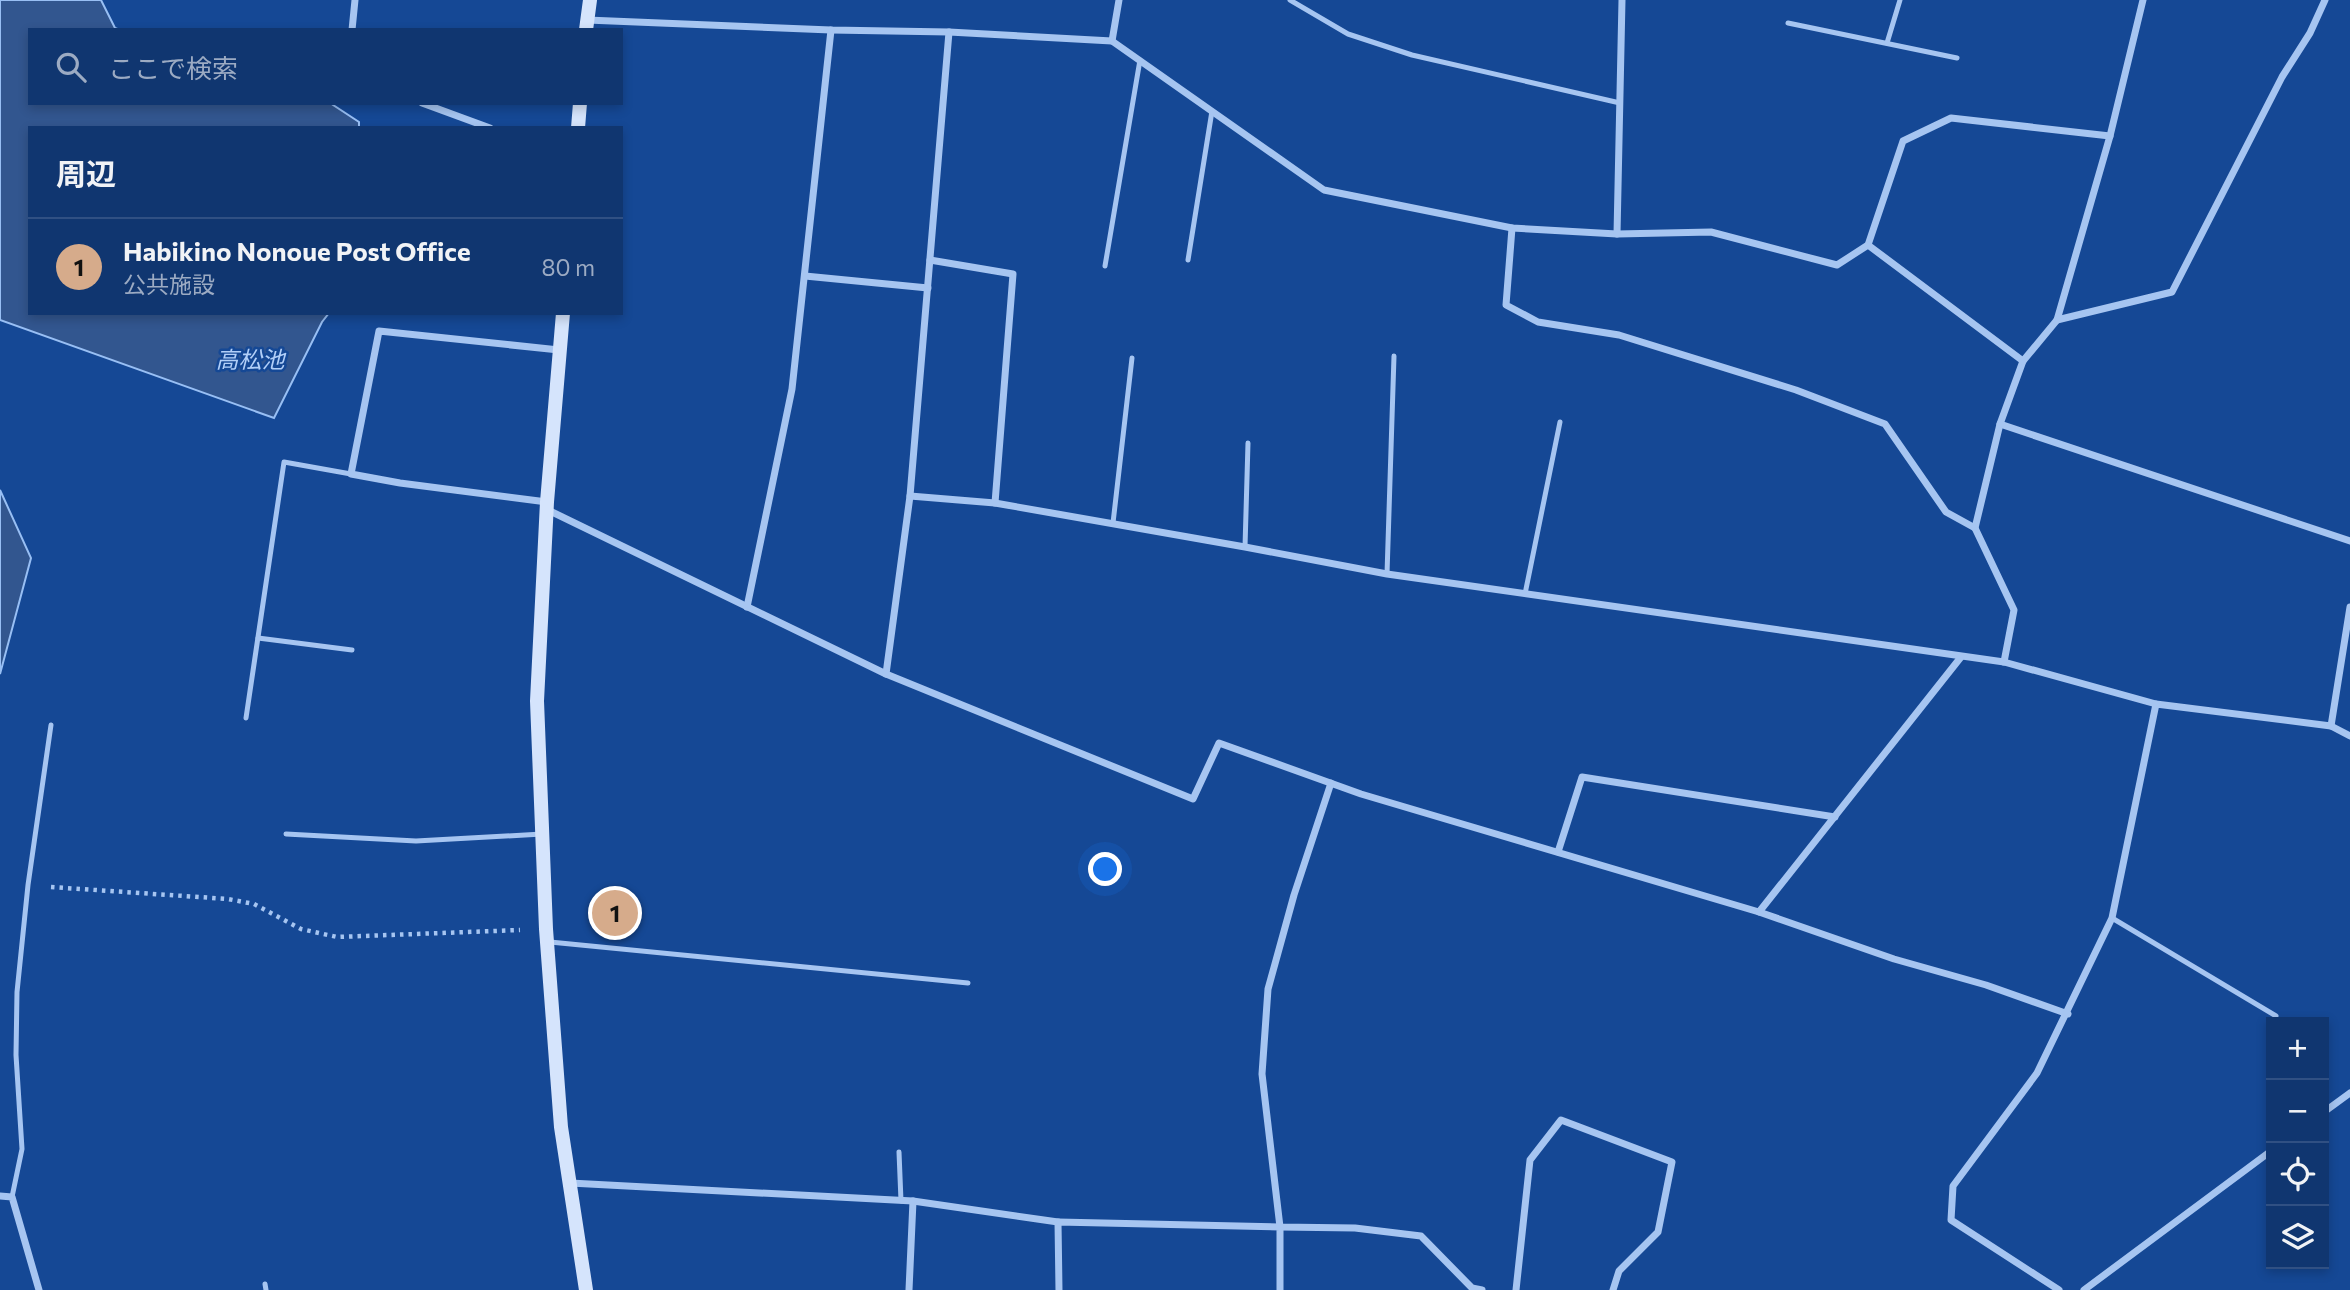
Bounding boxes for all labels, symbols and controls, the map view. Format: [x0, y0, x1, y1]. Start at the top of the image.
search box [28, 28, 623, 105]
icon: search [52, 48, 90, 86]
text: ここで検索 [108, 52, 238, 83]
text: 周辺 [56, 154, 116, 191]
text: Habikino Nonoue Post Office [123, 235, 471, 266]
text: 1 [74, 253, 84, 281]
text: 80 m [542, 253, 595, 281]
text: 公共施設 [123, 270, 215, 298]
water label: 高松池 [216, 345, 287, 373]
your location [1088, 852, 1122, 886]
pin: 1 [592, 887, 638, 939]
map controls [2266, 1017, 2329, 1269]
button: + [2266, 1017, 2329, 1080]
button: − [2266, 1080, 2329, 1143]
button: locate [2266, 1143, 2329, 1206]
button: layers [2266, 1206, 2329, 1269]

